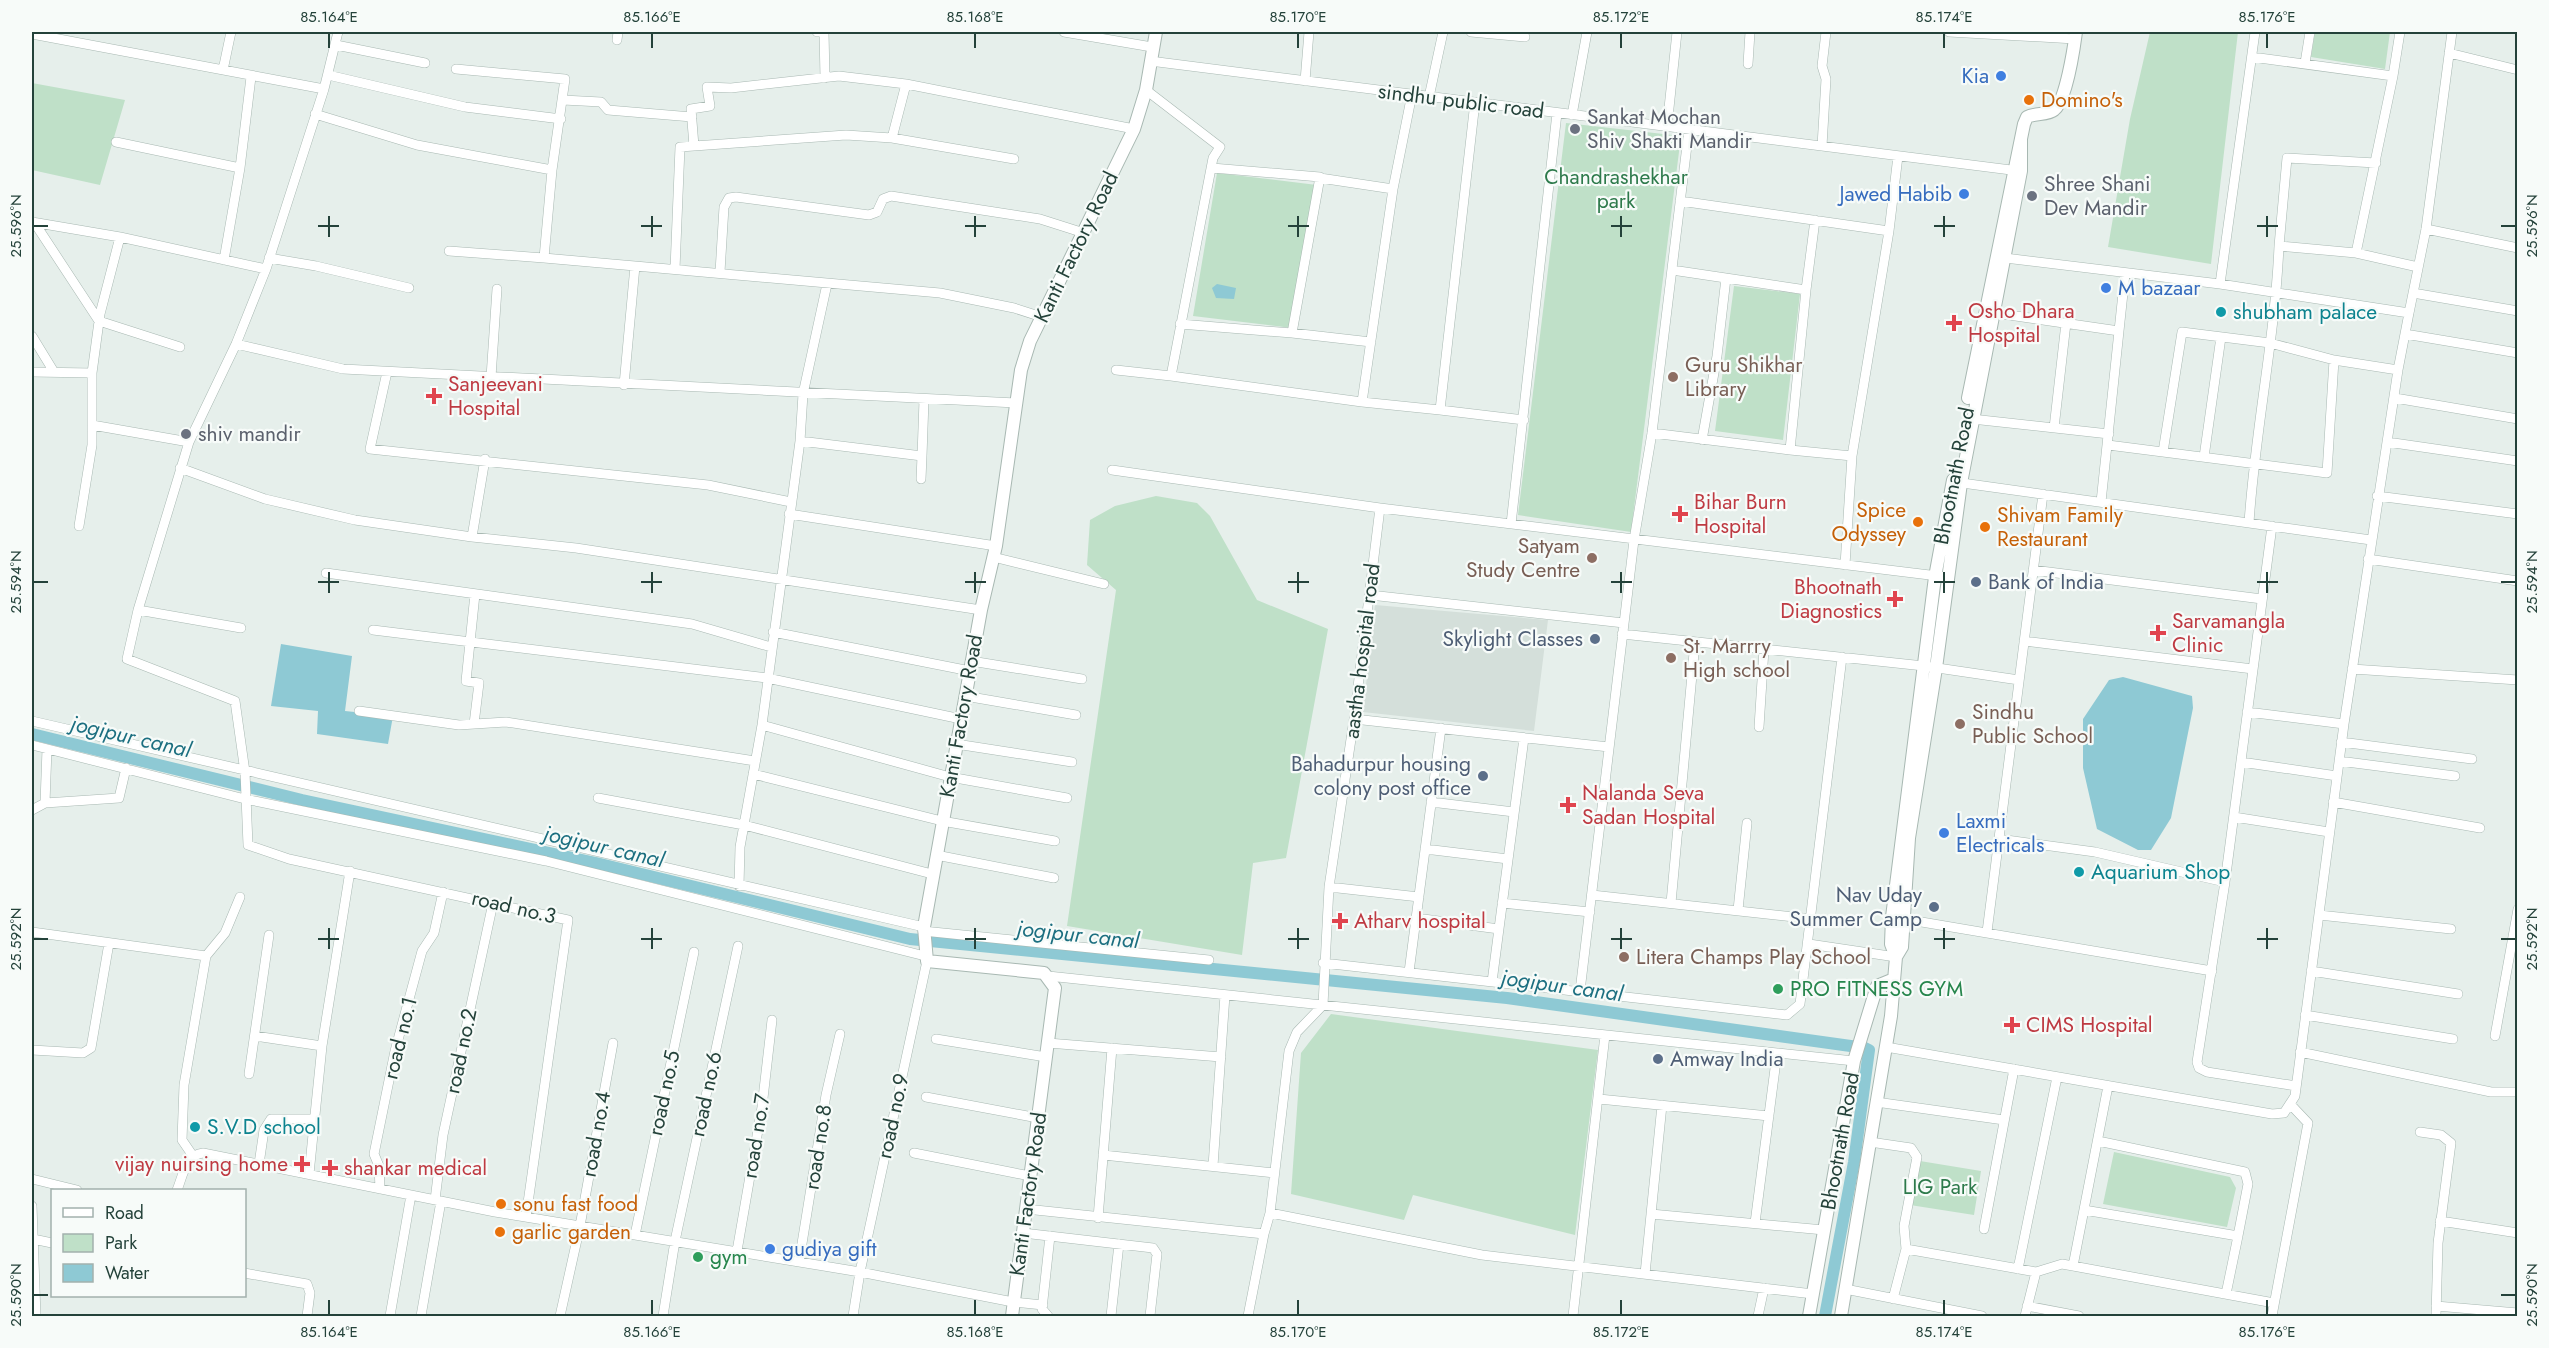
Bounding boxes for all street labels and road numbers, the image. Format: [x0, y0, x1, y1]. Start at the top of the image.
street label: sindhu public road [1376, 76, 1546, 126]
street label: Kanti Factory Road [1026, 166, 1126, 328]
street label: Bhootnath Road [1926, 405, 1982, 547]
street label: aastha hospital road [1336, 562, 1388, 740]
street label: Kanti Factory Road [932, 632, 990, 800]
street label: road no.3 [469, 883, 559, 931]
street label: road no.1 [375, 994, 425, 1082]
street label: road no.2 [437, 1006, 485, 1096]
street label: road no.5 [640, 1048, 688, 1138]
street label: road no.6 [682, 1049, 730, 1139]
street label: Bhootnath Road [1813, 1070, 1867, 1212]
street label: road no.9 [869, 1071, 917, 1161]
street label: road no.4 [574, 1089, 618, 1179]
street label: road no.7 [734, 1091, 778, 1181]
street label: road no.8 [796, 1102, 840, 1192]
street label: Kanti Factory Road [1002, 1110, 1054, 1278]

